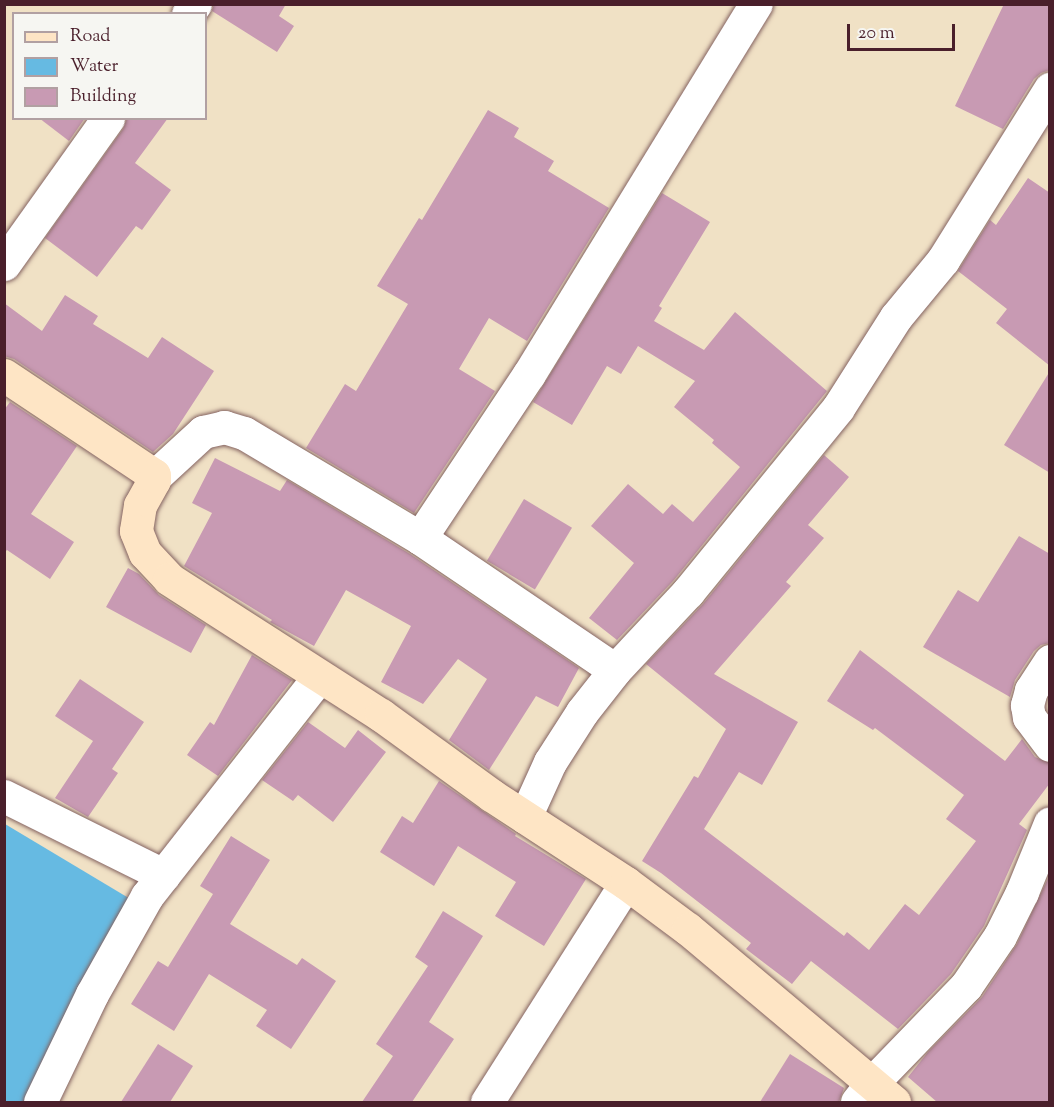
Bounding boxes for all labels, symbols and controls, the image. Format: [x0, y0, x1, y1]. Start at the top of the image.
legend [12, 12, 207, 120]
scale bar [850, 12, 958, 50]
text: 20 m [858, 21, 895, 47]
text: Road [70, 24, 110, 50]
text: Water [70, 54, 118, 80]
text: Building [70, 84, 136, 110]

